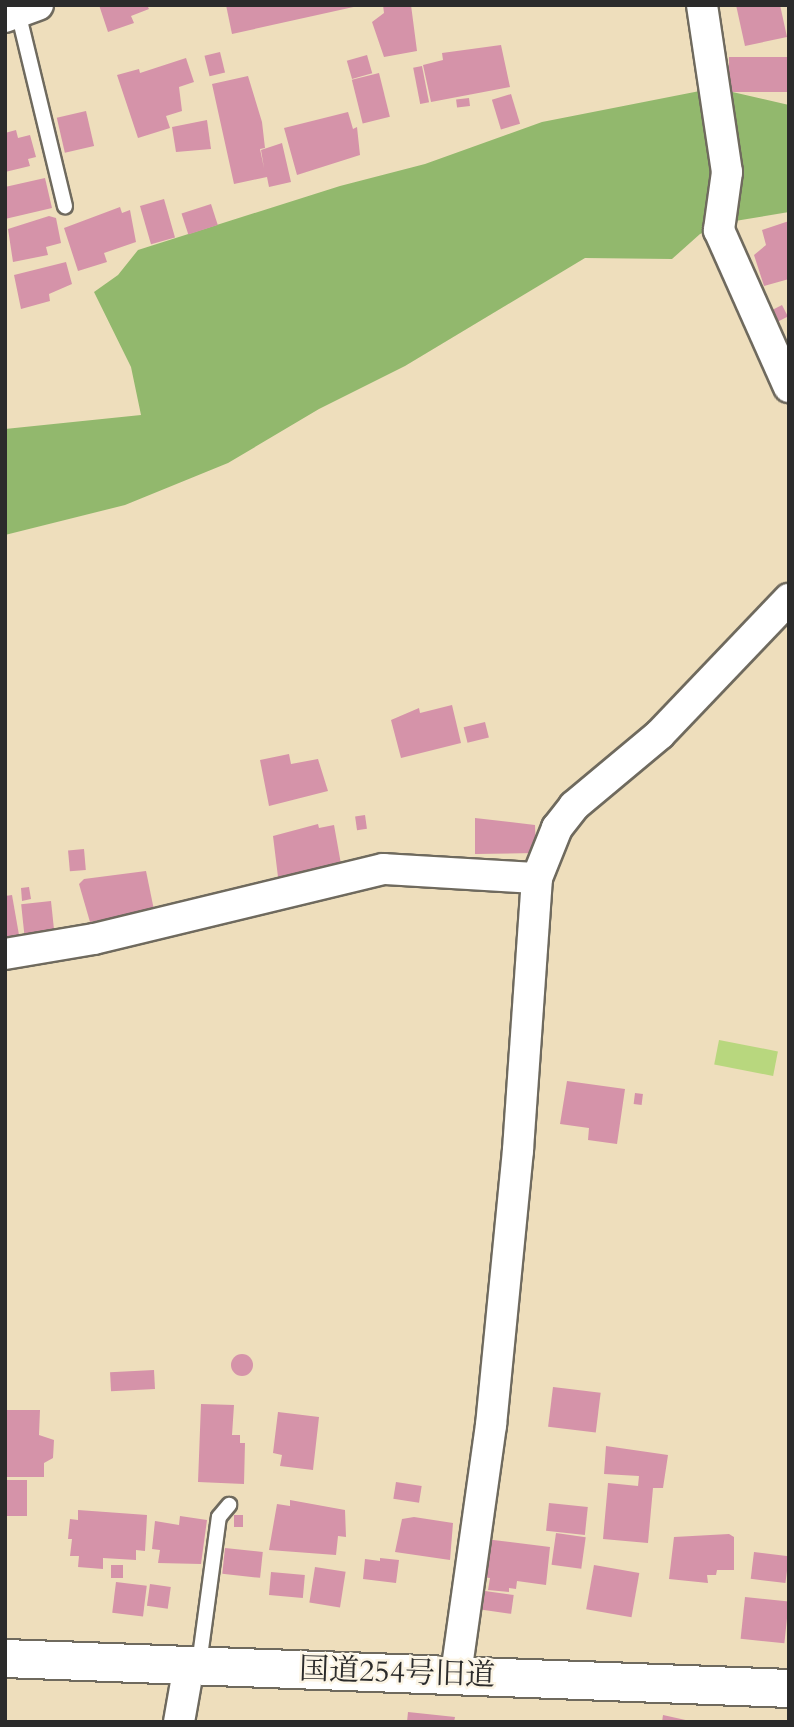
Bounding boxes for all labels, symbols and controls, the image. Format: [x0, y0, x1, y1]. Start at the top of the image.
street label: 国道254号旧道 [298, 1652, 496, 1694]

